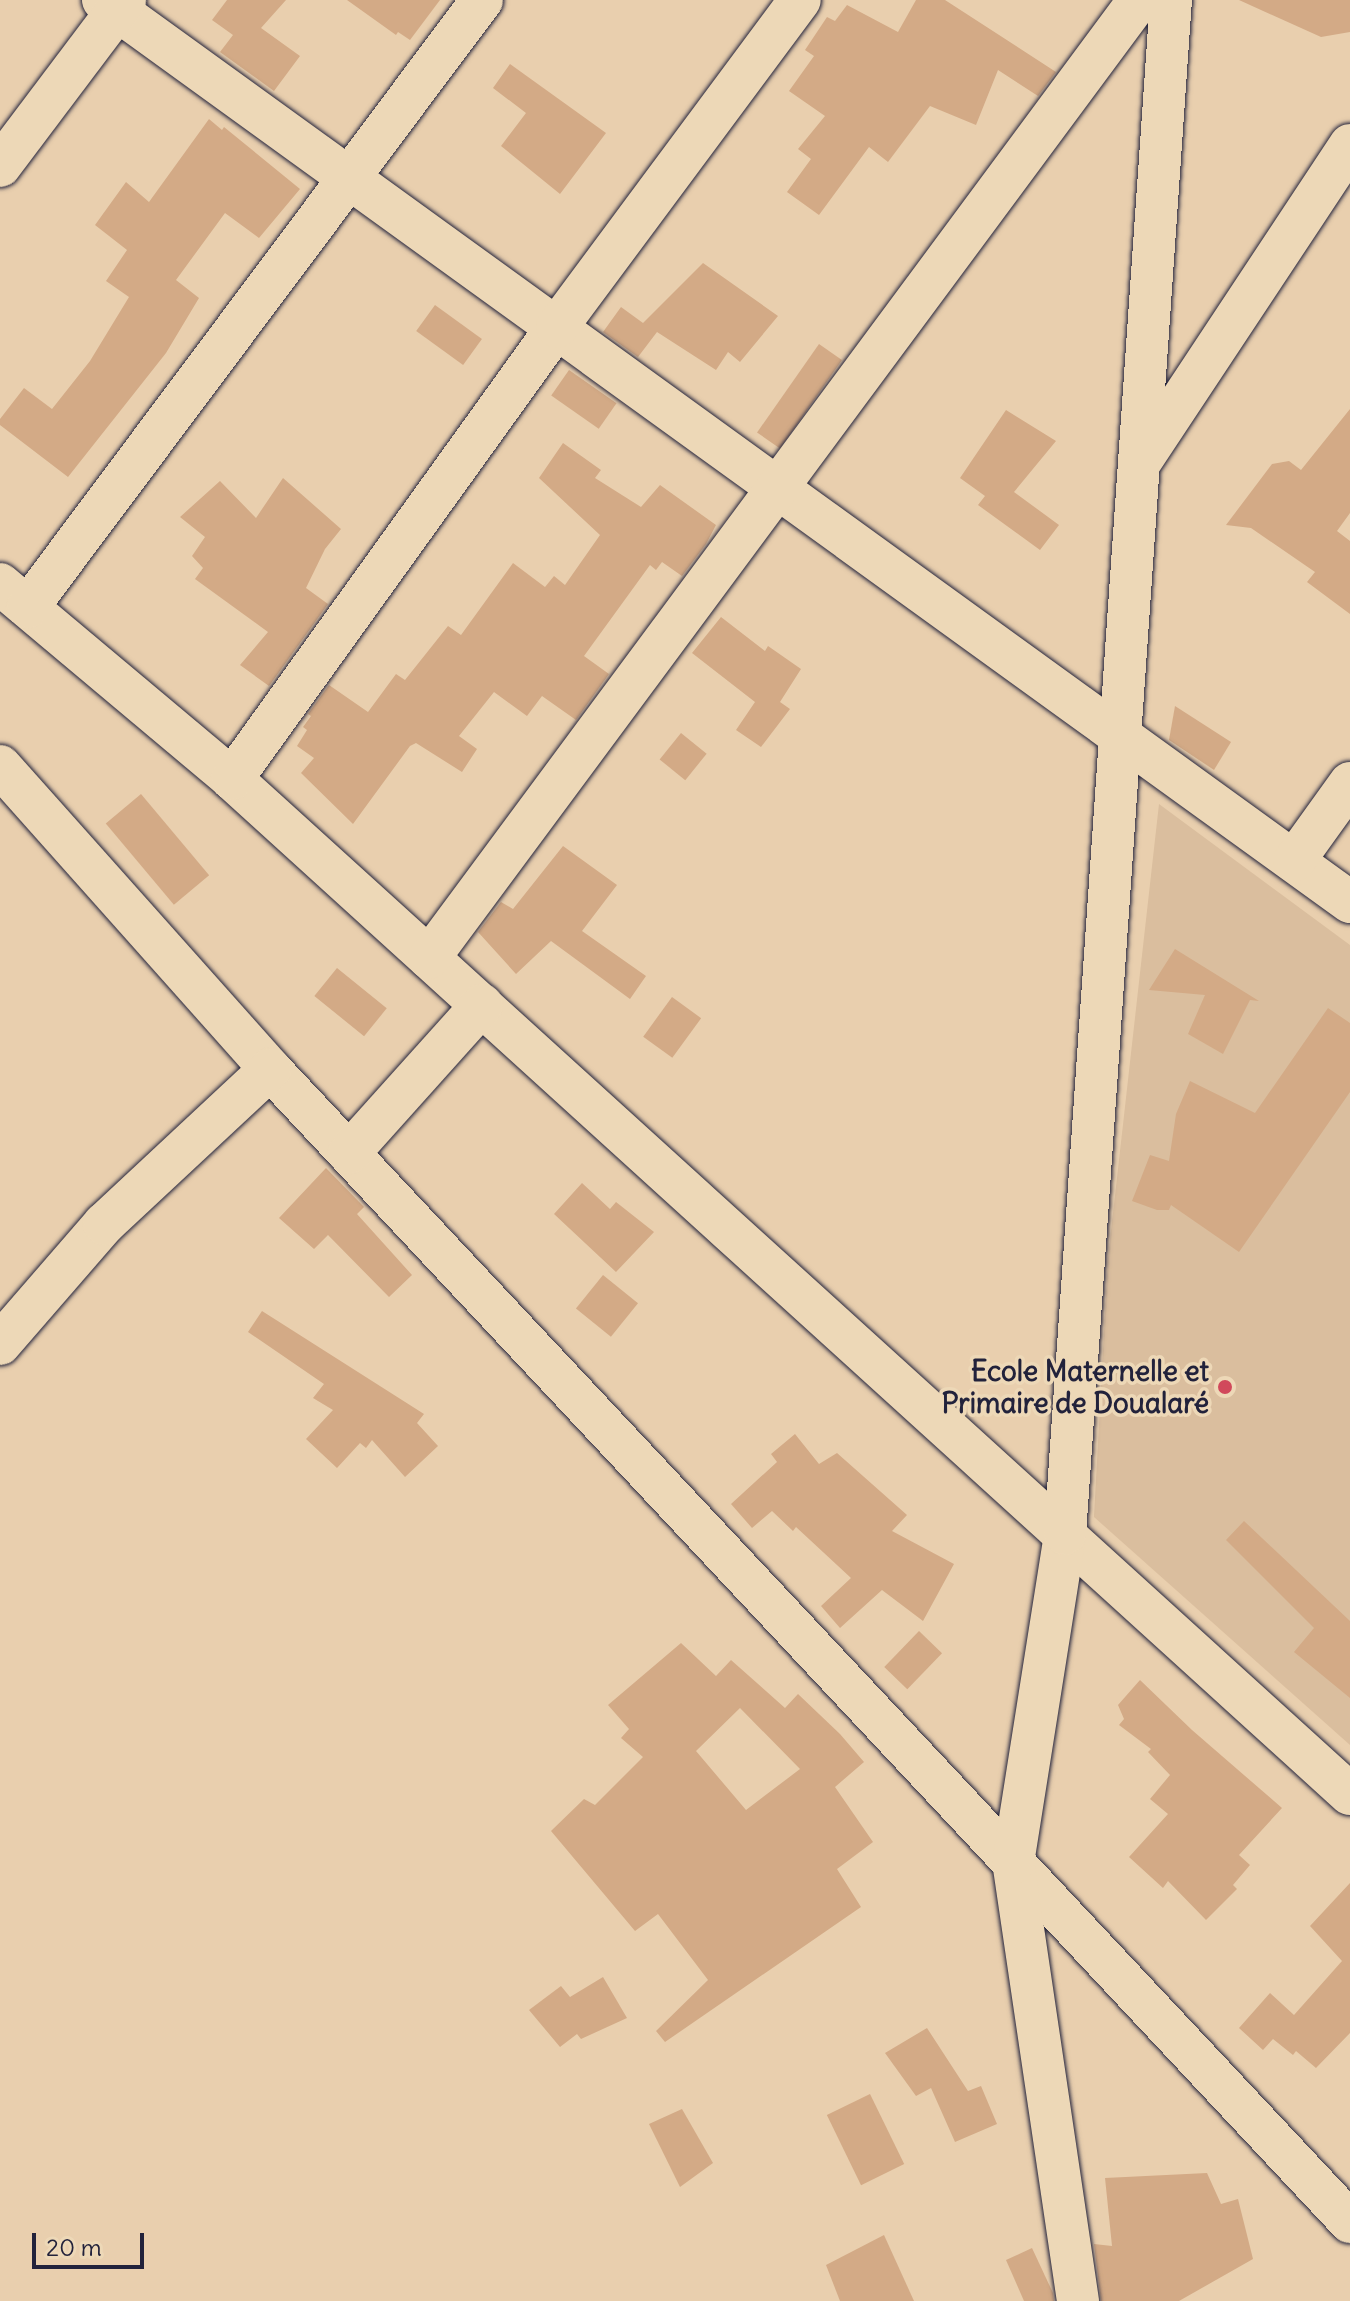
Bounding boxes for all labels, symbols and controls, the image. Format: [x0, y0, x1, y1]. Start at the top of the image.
place label: Ecole Maternelle et Primaire de Doualaré [941, 1354, 1209, 1420]
marker: Ecole Maternelle et Primaire de Doualaré [1216, 1378, 1234, 1396]
scale bar [36, 2217, 148, 2267]
text: 20 m [46, 2232, 102, 2262]

